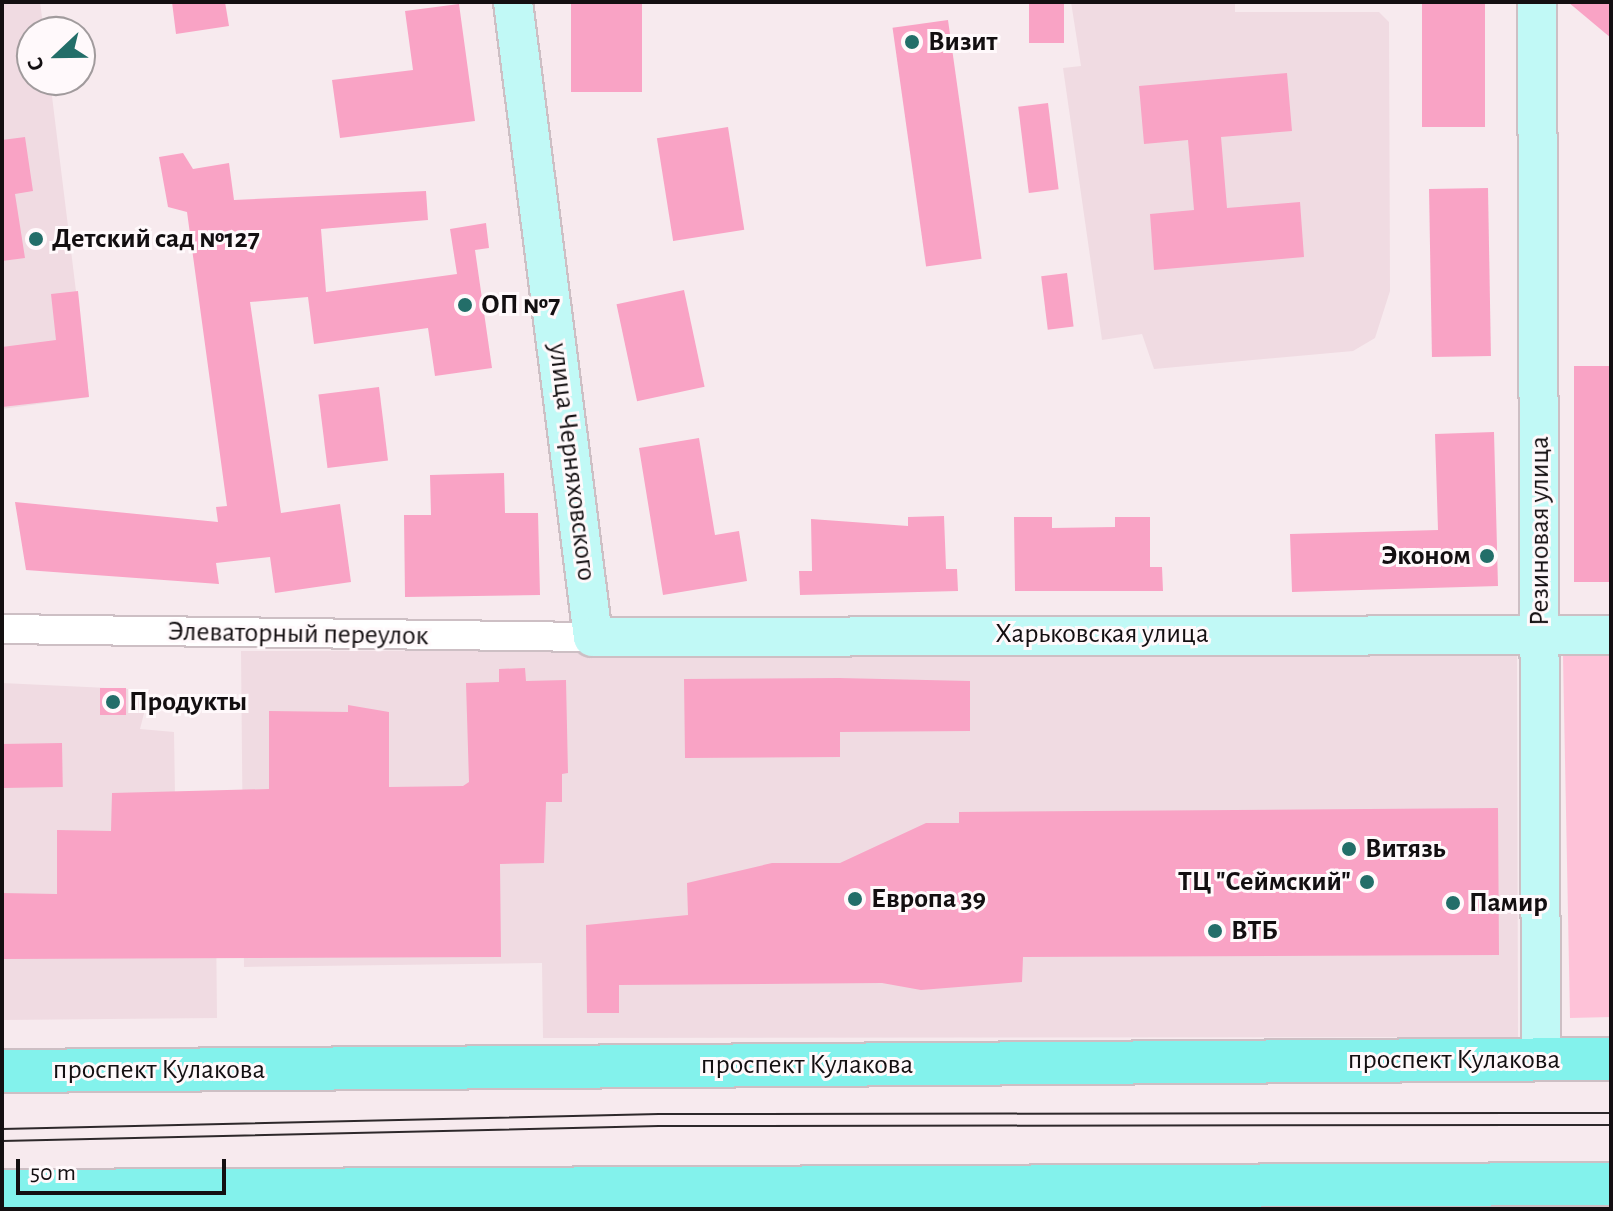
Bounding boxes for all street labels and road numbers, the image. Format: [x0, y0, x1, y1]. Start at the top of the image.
street label: улица Черняховского [541, 341, 603, 583]
street label: Резиновая улица [1523, 436, 1557, 626]
street label: Элеваторный переулок [167, 615, 429, 653]
street label: Харьковская улица [995, 617, 1209, 651]
street label: проспект Кулакова [1348, 1043, 1560, 1077]
street label: проспект Кулакова [701, 1048, 913, 1082]
street label: проспект Кулакова [53, 1053, 265, 1087]

